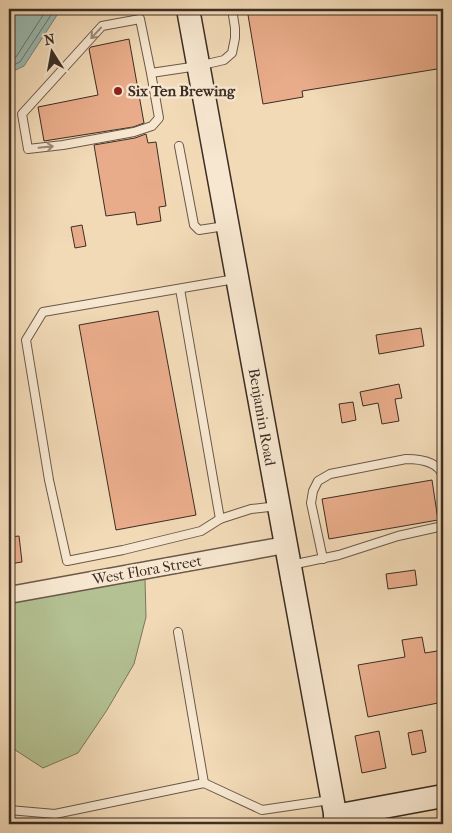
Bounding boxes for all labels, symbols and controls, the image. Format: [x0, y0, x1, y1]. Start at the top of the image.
one-way arrow [90, 27, 102, 40]
north arrow [28, 28, 78, 78]
text: N [43, 30, 57, 49]
place label: Six Ten Brewing [128, 82, 236, 100]
marker: Six Ten Brewing [112, 85, 124, 97]
one-way arrow [38, 142, 54, 152]
street label: Benjamin Road [245, 367, 280, 468]
street label: West Flora Street [90, 551, 204, 589]

